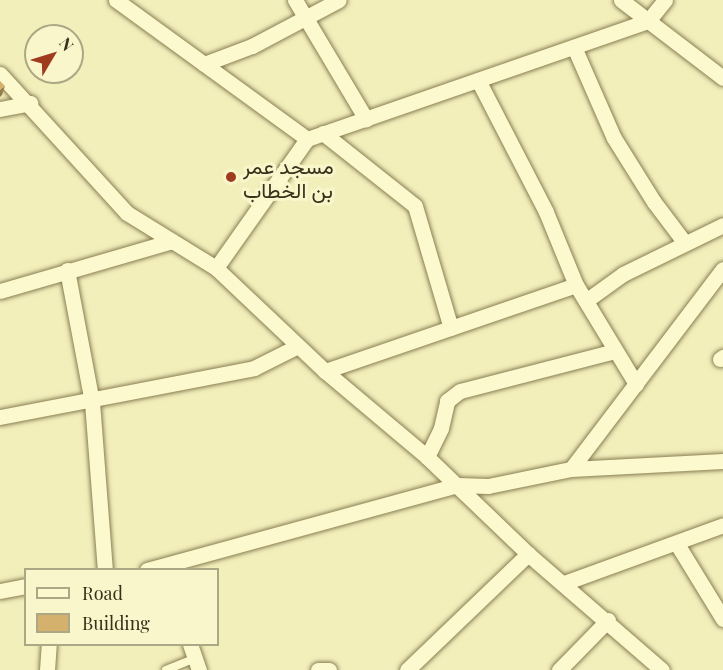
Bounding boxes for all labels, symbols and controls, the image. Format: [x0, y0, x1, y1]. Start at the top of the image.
north arrow [24, 24, 84, 84]
text: N [55, 33, 79, 55]
place label: مسجد عمر بن الخطاب [243, 152, 334, 202]
marker: مسجد عمر بن الخطاب [224, 170, 238, 184]
legend [24, 568, 219, 646]
text: Road [82, 581, 123, 605]
text: Building [82, 611, 150, 635]

